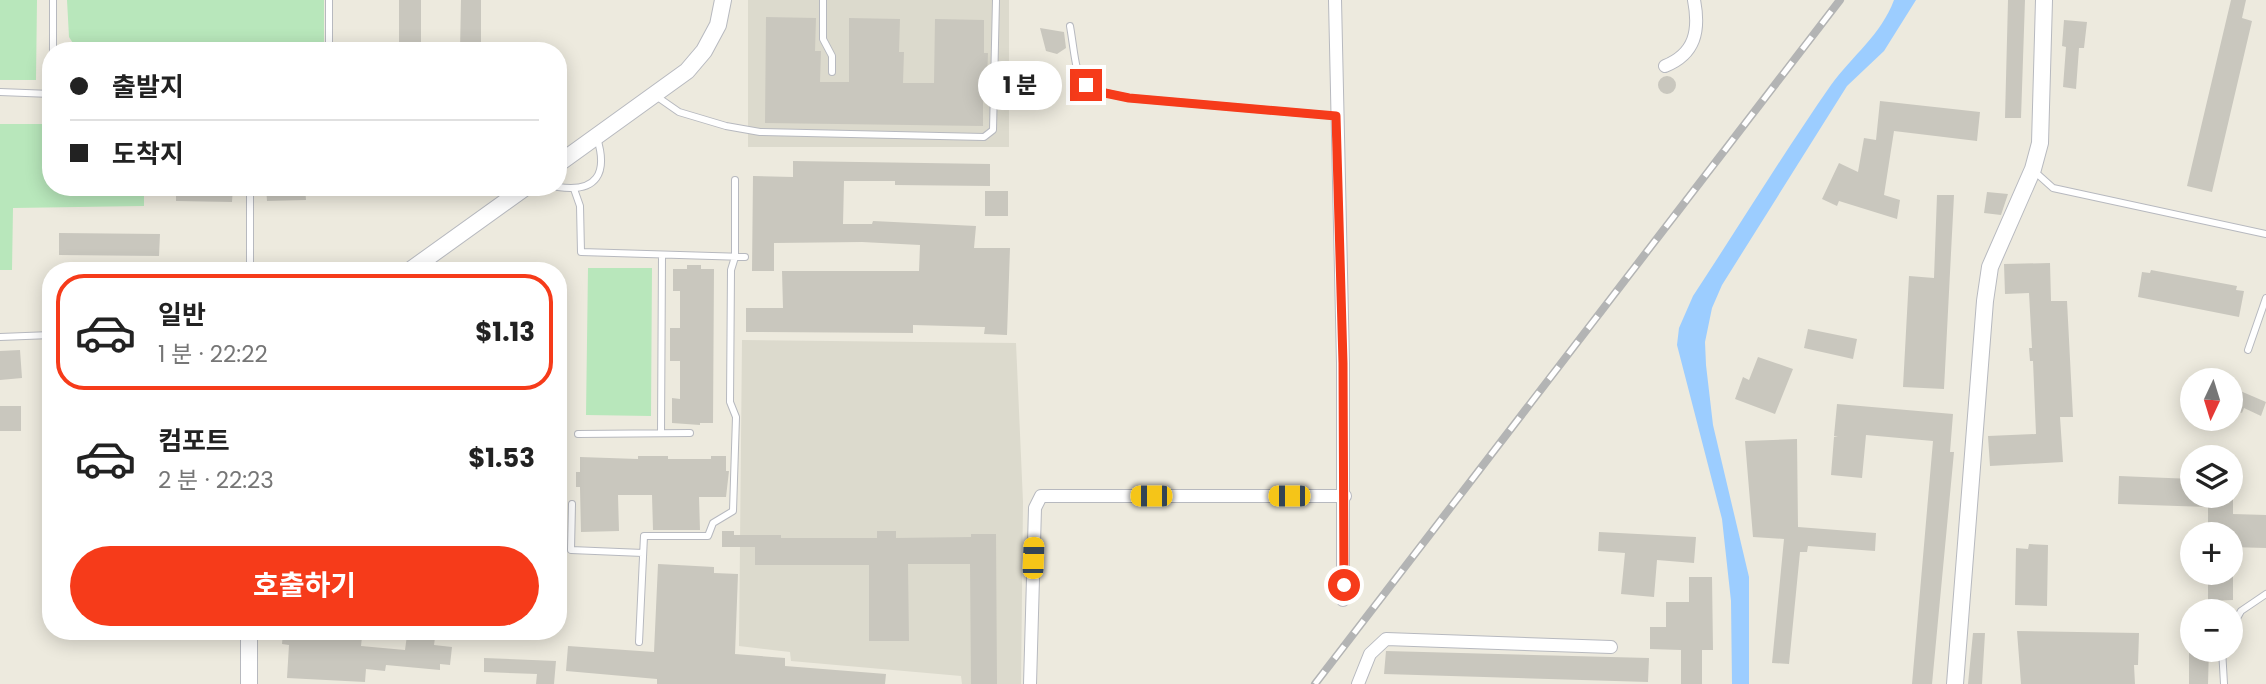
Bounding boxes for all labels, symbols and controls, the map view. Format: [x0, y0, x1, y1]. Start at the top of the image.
callout: 1 분 [978, 60, 1062, 110]
text: 출발지 [112, 69, 184, 105]
text: 1 분 [1003, 69, 1037, 101]
route end [1070, 69, 1102, 101]
text: 도착지 [112, 136, 184, 172]
text: 일반 [158, 297, 206, 333]
icon: car [74, 301, 137, 364]
text: $1.13 [475, 314, 535, 350]
text: 1 분 · 22:22 [158, 338, 268, 370]
north arrow [2180, 368, 2244, 430]
map controls [2180, 368, 2243, 662]
text: 컴포트 [158, 423, 230, 459]
icon: car [74, 427, 137, 490]
text: $1.53 [468, 440, 535, 476]
button: layers [2180, 445, 2243, 508]
text: 2 분 · 22:23 [158, 464, 274, 496]
car [1131, 486, 1173, 507]
car [1269, 486, 1311, 507]
button: + [2180, 522, 2243, 585]
car [1022, 537, 1045, 579]
button: 호출하기 [70, 546, 539, 626]
route start [1328, 569, 1360, 601]
button: − [2180, 599, 2243, 662]

